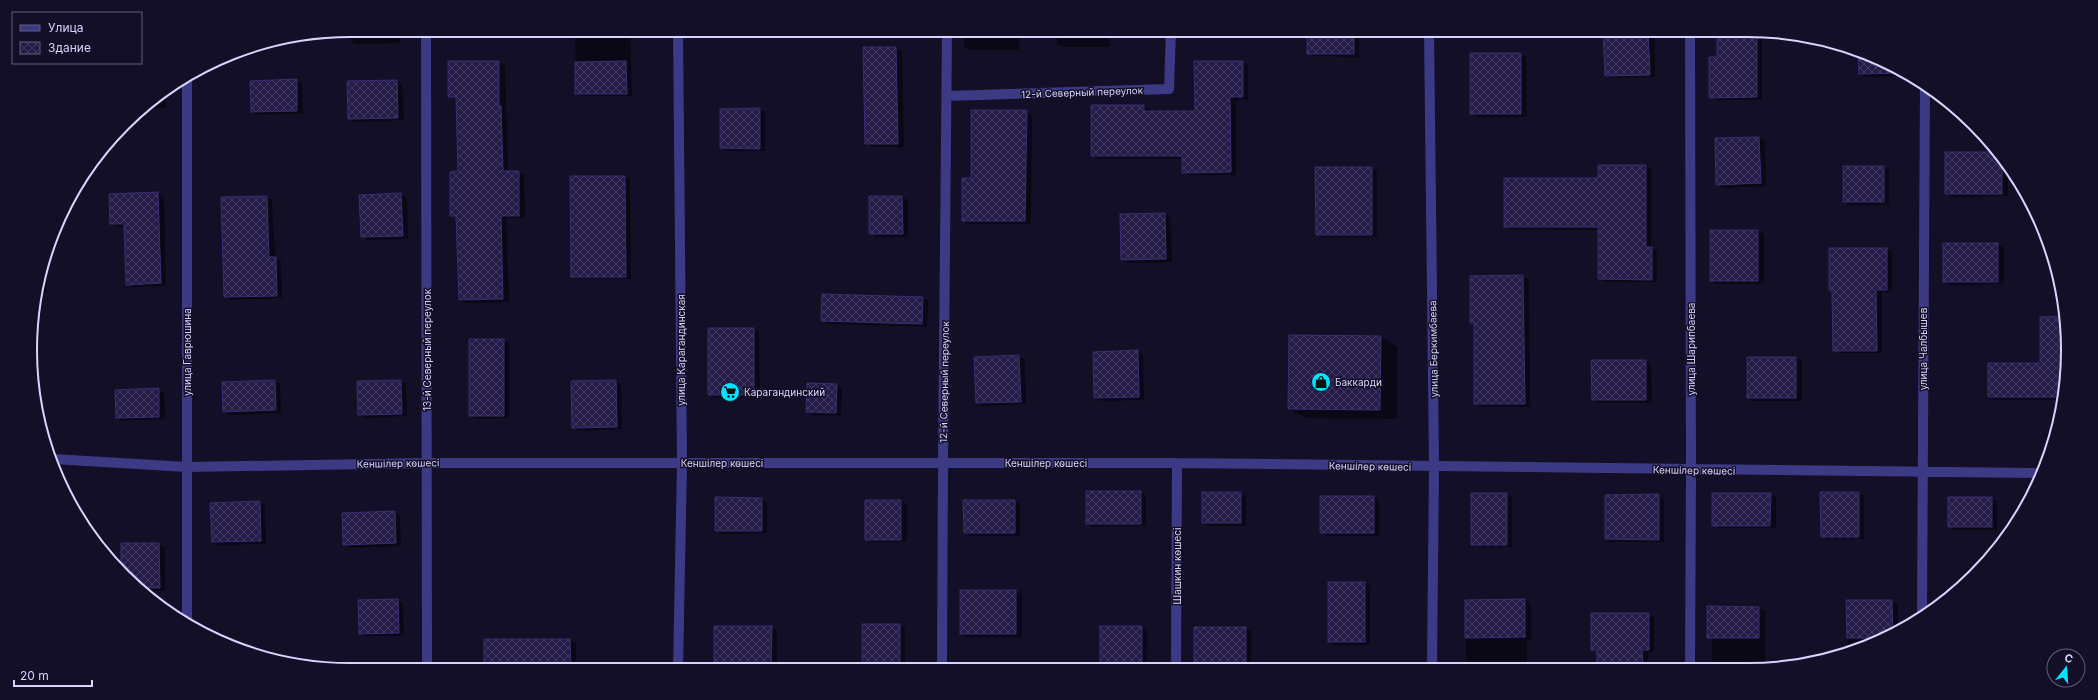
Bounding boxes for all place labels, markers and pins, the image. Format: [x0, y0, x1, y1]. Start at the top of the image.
shop icon: Баккарди [1310, 371, 1332, 393]
place label: Баккарди [1335, 376, 1382, 388]
supermarket icon: Карагандинский [719, 381, 741, 403]
place label: Карагандинский [744, 386, 825, 398]

